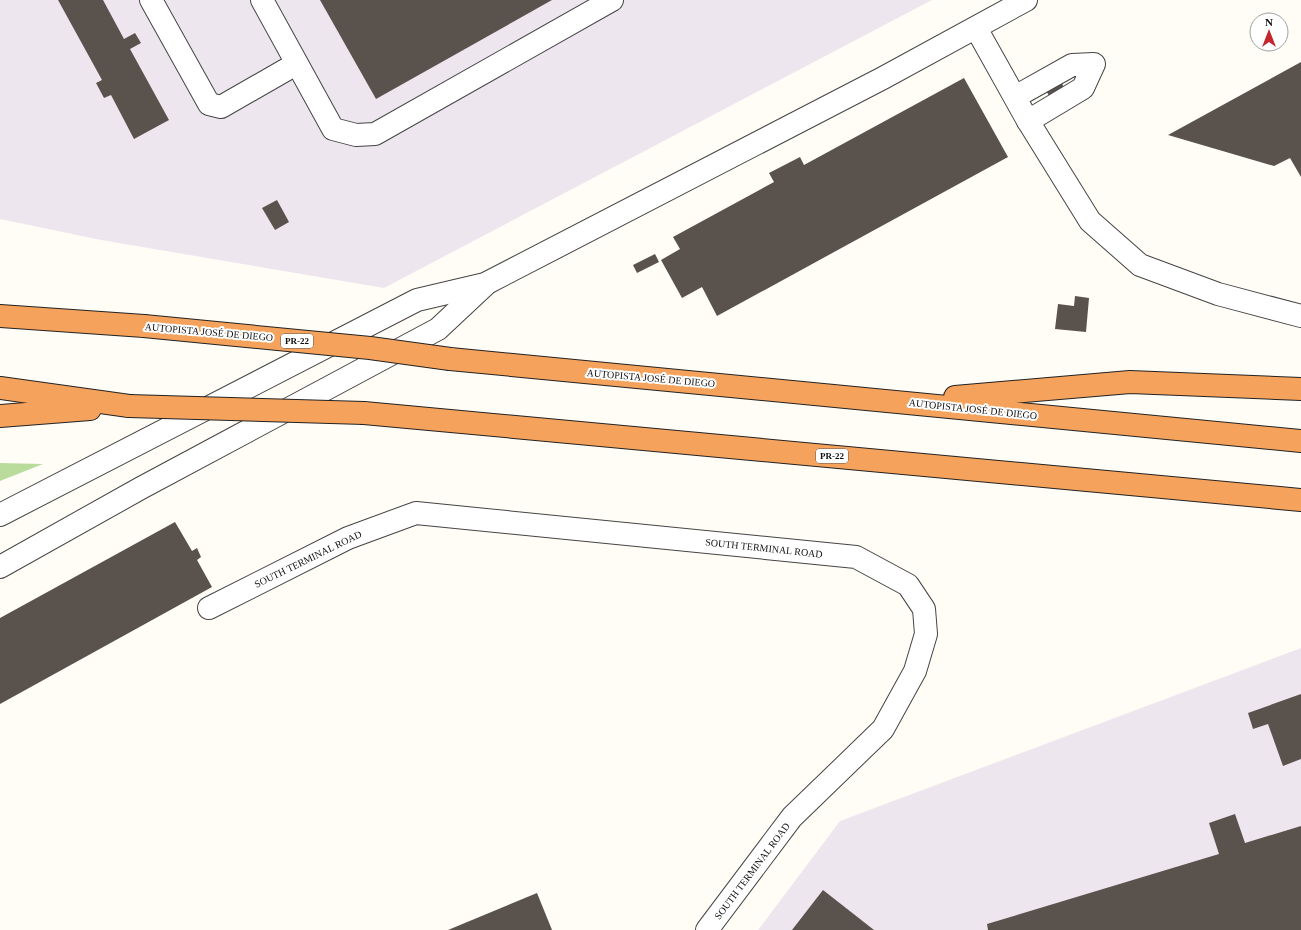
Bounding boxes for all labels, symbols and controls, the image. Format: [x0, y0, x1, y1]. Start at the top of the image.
north arrow [1249, 12, 1289, 52]
text: N [1265, 16, 1273, 28]
street label: AUTOPISTA JOSÉ DE DIEGO [144, 321, 274, 343]
road number: PR-22 [281, 334, 313, 348]
street label: AUTOPISTA JOSÉ DE DIEGO [586, 367, 716, 389]
street label: AUTOPISTA JOSÉ DE DIEGO [908, 397, 1038, 421]
road number: PR-22 [816, 449, 848, 463]
street label: SOUTH TERMINAL ROAD [253, 528, 363, 590]
street label: SOUTH TERMINAL ROAD [705, 536, 823, 560]
street label: SOUTH TERMINAL ROAD [712, 821, 792, 921]

